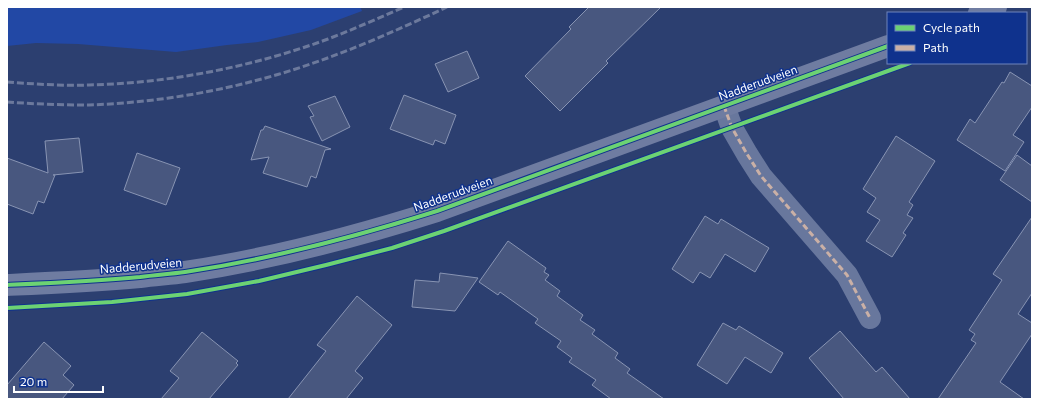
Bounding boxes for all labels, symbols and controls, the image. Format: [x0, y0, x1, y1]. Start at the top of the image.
legend [887, 12, 1027, 64]
text: Cycle path [923, 20, 980, 34]
text: Path [923, 40, 949, 54]
street label: Nadderudveien [716, 61, 799, 103]
street label: Nadderudveien [411, 172, 494, 214]
street label: Nadderudveien [99, 254, 183, 276]
scale bar [14, 368, 103, 394]
text: 20 m [20, 374, 47, 388]

